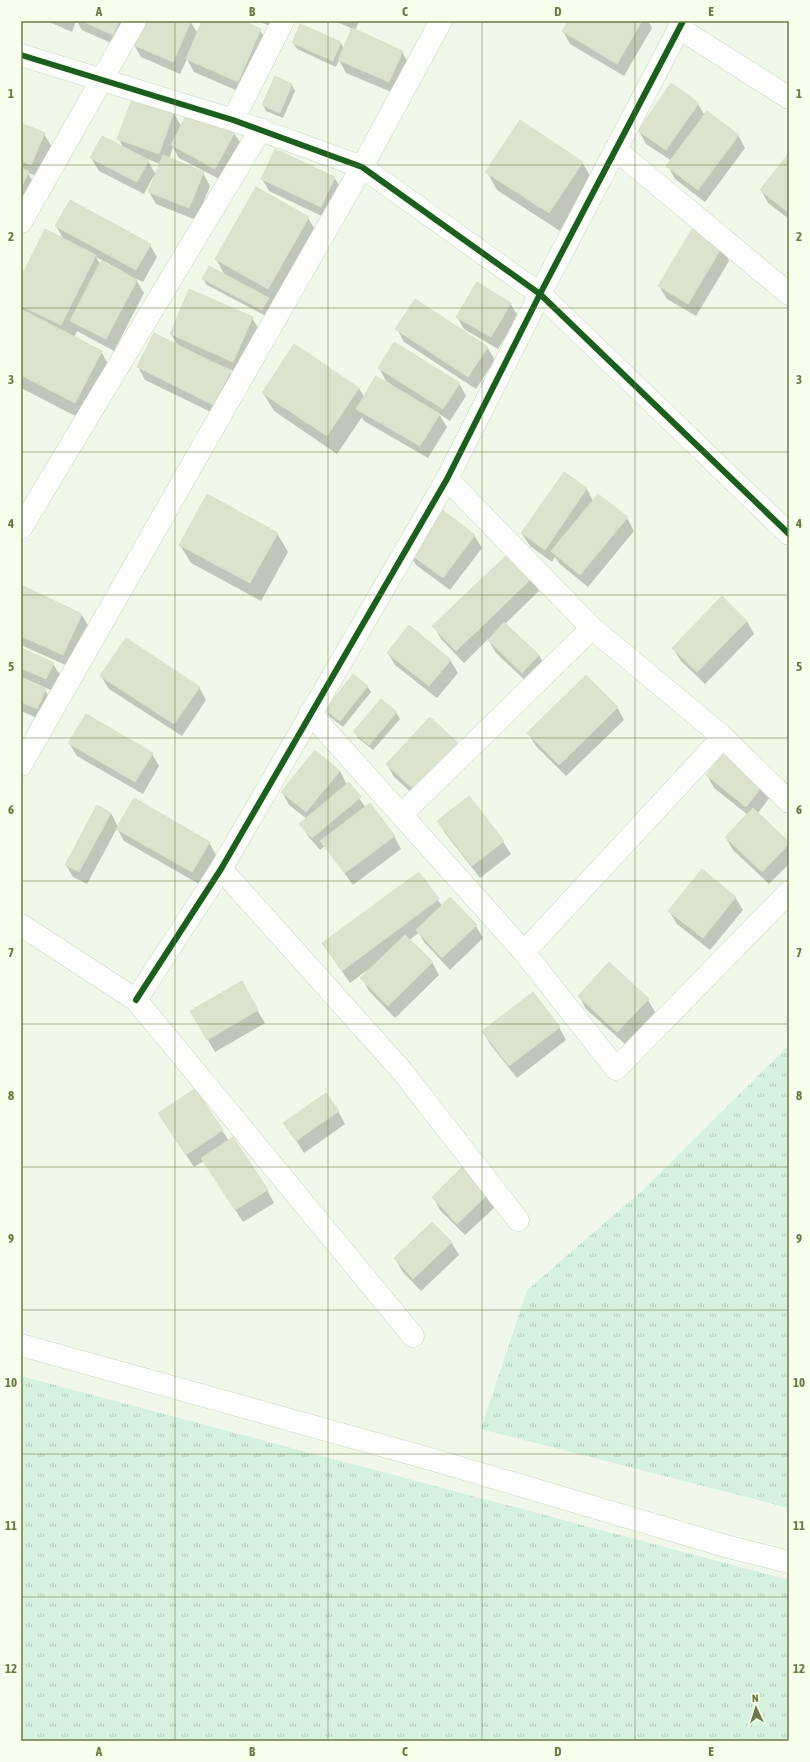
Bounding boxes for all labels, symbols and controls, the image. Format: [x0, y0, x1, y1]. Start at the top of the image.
text: A [95, 4, 103, 19]
text: B [249, 4, 256, 19]
text: C [402, 4, 408, 19]
text: D [554, 4, 562, 19]
text: E [708, 4, 714, 19]
text: 1 [8, 86, 14, 101]
text: 1 [796, 86, 802, 101]
text: 2 [8, 229, 14, 244]
text: 2 [796, 229, 802, 244]
text: 3 [8, 372, 14, 387]
text: 3 [796, 372, 802, 387]
text: 4 [7, 516, 14, 531]
text: 4 [795, 516, 802, 531]
text: 5 [8, 659, 14, 674]
text: 5 [796, 659, 802, 674]
text: 6 [8, 802, 14, 817]
text: 6 [796, 802, 802, 817]
text: 7 [8, 945, 14, 960]
text: 7 [796, 945, 802, 960]
text: 8 [8, 1088, 14, 1103]
text: 8 [796, 1088, 802, 1103]
text: 9 [8, 1231, 14, 1246]
text: 9 [796, 1231, 802, 1246]
text: 10 [5, 1375, 17, 1390]
text: 10 [793, 1375, 805, 1390]
text: 11 [5, 1518, 17, 1533]
text: 11 [793, 1518, 805, 1533]
text: 12 [5, 1661, 17, 1676]
text: 12 [793, 1661, 805, 1676]
north arrow [736, 1688, 776, 1728]
text: N [752, 1692, 759, 1704]
text: A [95, 1744, 103, 1759]
text: B [249, 1744, 256, 1759]
text: C [402, 1744, 408, 1759]
text: D [554, 1744, 562, 1759]
text: E [708, 1744, 714, 1759]

